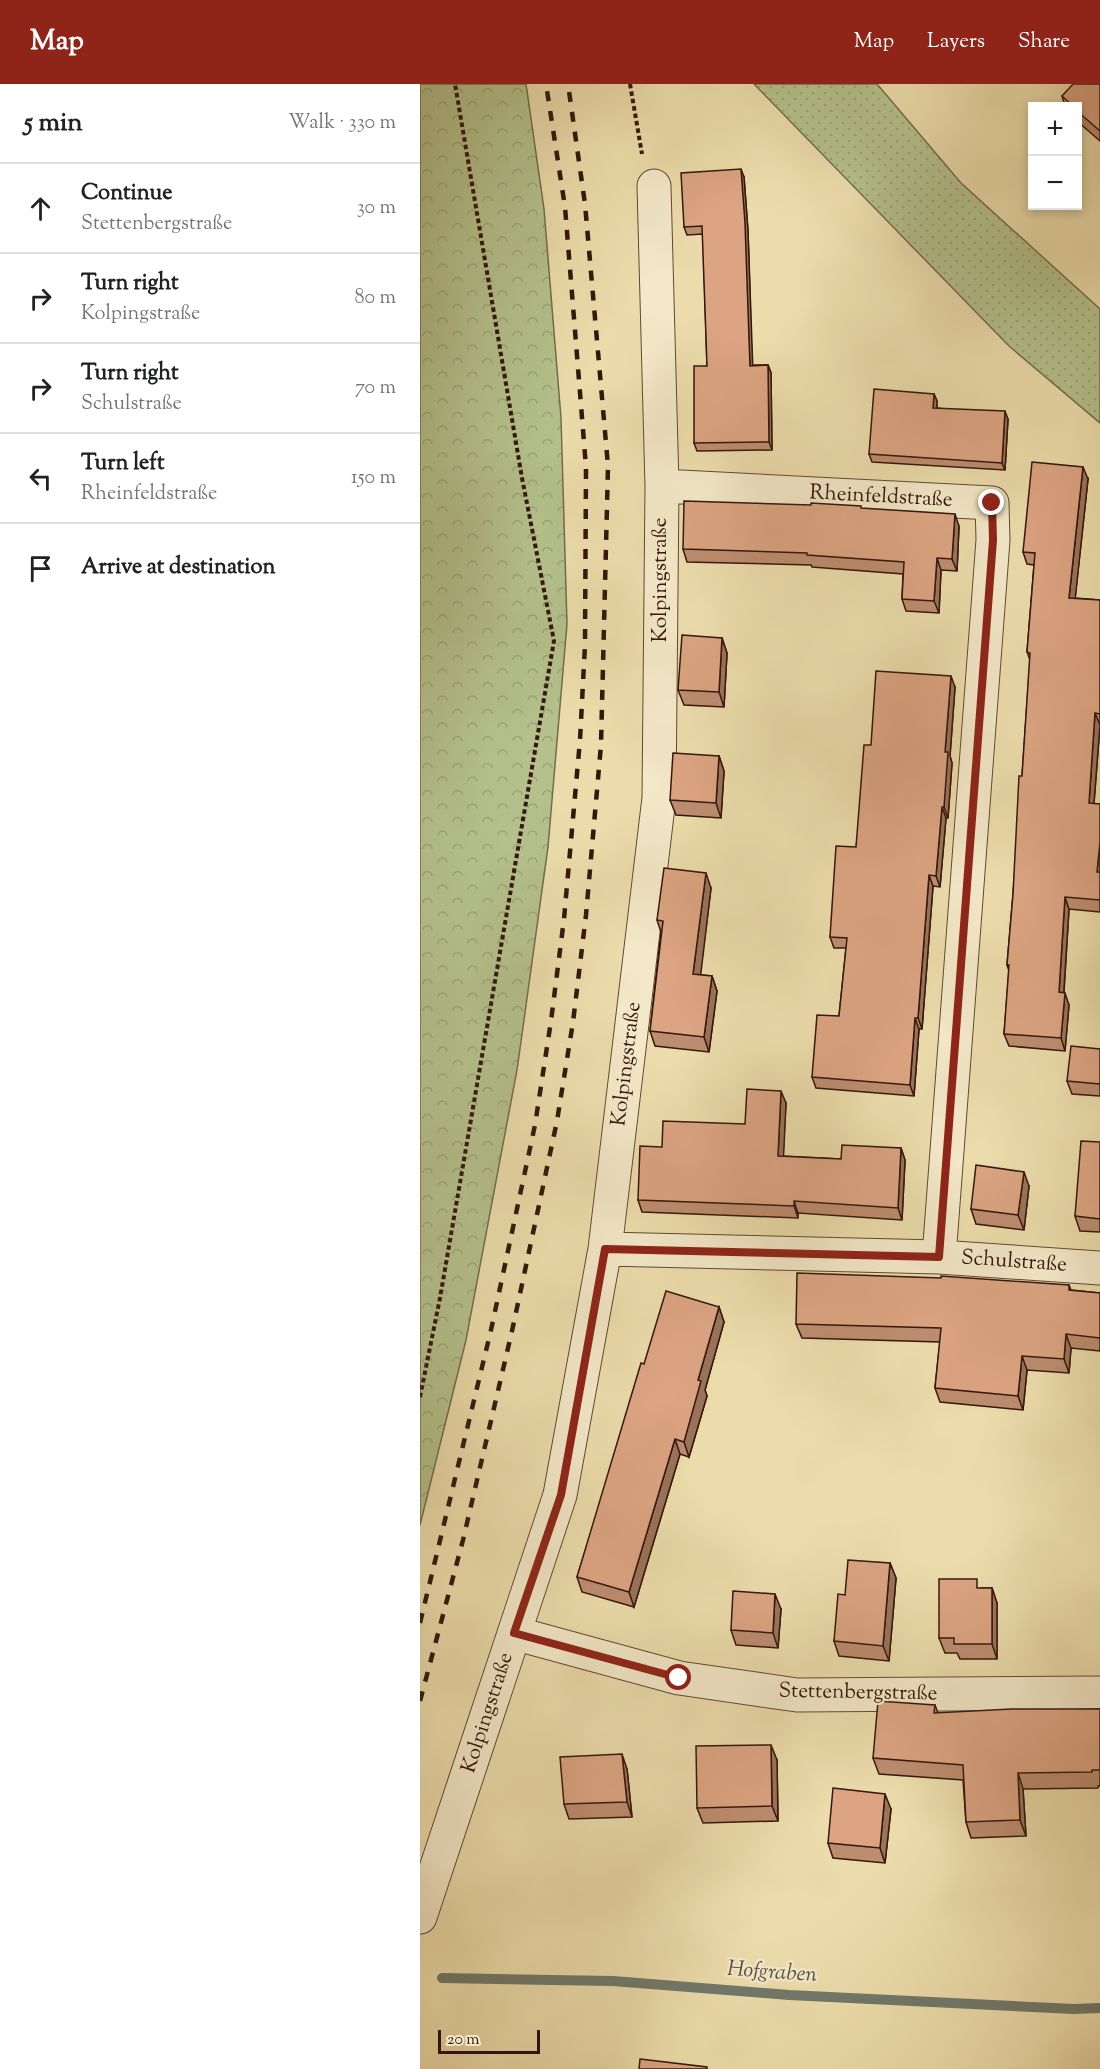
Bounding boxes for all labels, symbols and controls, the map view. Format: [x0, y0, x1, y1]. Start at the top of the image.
text: Map [30, 22, 84, 62]
text: Map [854, 27, 894, 57]
text: Layers [927, 27, 985, 57]
text: Share [1018, 27, 1070, 57]
map controls [1028, 102, 1082, 210]
button: + [1028, 102, 1082, 156]
text: 5 min [24, 105, 83, 142]
text: Walk · 330 m [288, 109, 396, 138]
button: − [1028, 156, 1082, 210]
text: Continue [81, 178, 172, 210]
icon: ahead [24, 192, 57, 225]
text: 30 m [357, 194, 396, 223]
text: Stettenbergstraße [81, 210, 232, 239]
text: Turn right [81, 268, 178, 300]
icon: right [24, 282, 57, 315]
text: 80 m [355, 284, 396, 313]
text: Kolpingstraße [81, 300, 200, 329]
text: Turn right [81, 358, 178, 390]
icon: right [24, 372, 57, 405]
text: 70 m [355, 374, 396, 403]
text: Schulstraße [81, 390, 182, 419]
text: Turn left [81, 448, 164, 480]
icon: left [24, 462, 57, 495]
text: 150 m [351, 464, 396, 493]
street label: Rheinfeldstraße [809, 478, 953, 516]
text: Rheinfeldstraße [81, 480, 217, 509]
route end [978, 489, 1004, 515]
street label: Kolpingstraße [646, 517, 676, 643]
icon: arrive [24, 552, 57, 585]
text: Arrive at destination [81, 552, 276, 584]
street label: Kolpingstraße [604, 1000, 650, 1128]
street label: Schulstraße [960, 1243, 1068, 1281]
street label: Kolpingstraße [454, 1649, 522, 1777]
route start [665, 1664, 691, 1690]
street label: Stettenbergstraße [778, 1677, 938, 1709]
water label: Hofgraben [726, 1954, 819, 1992]
scale bar [438, 2027, 540, 2054]
text: 20 m [447, 2029, 480, 2052]

